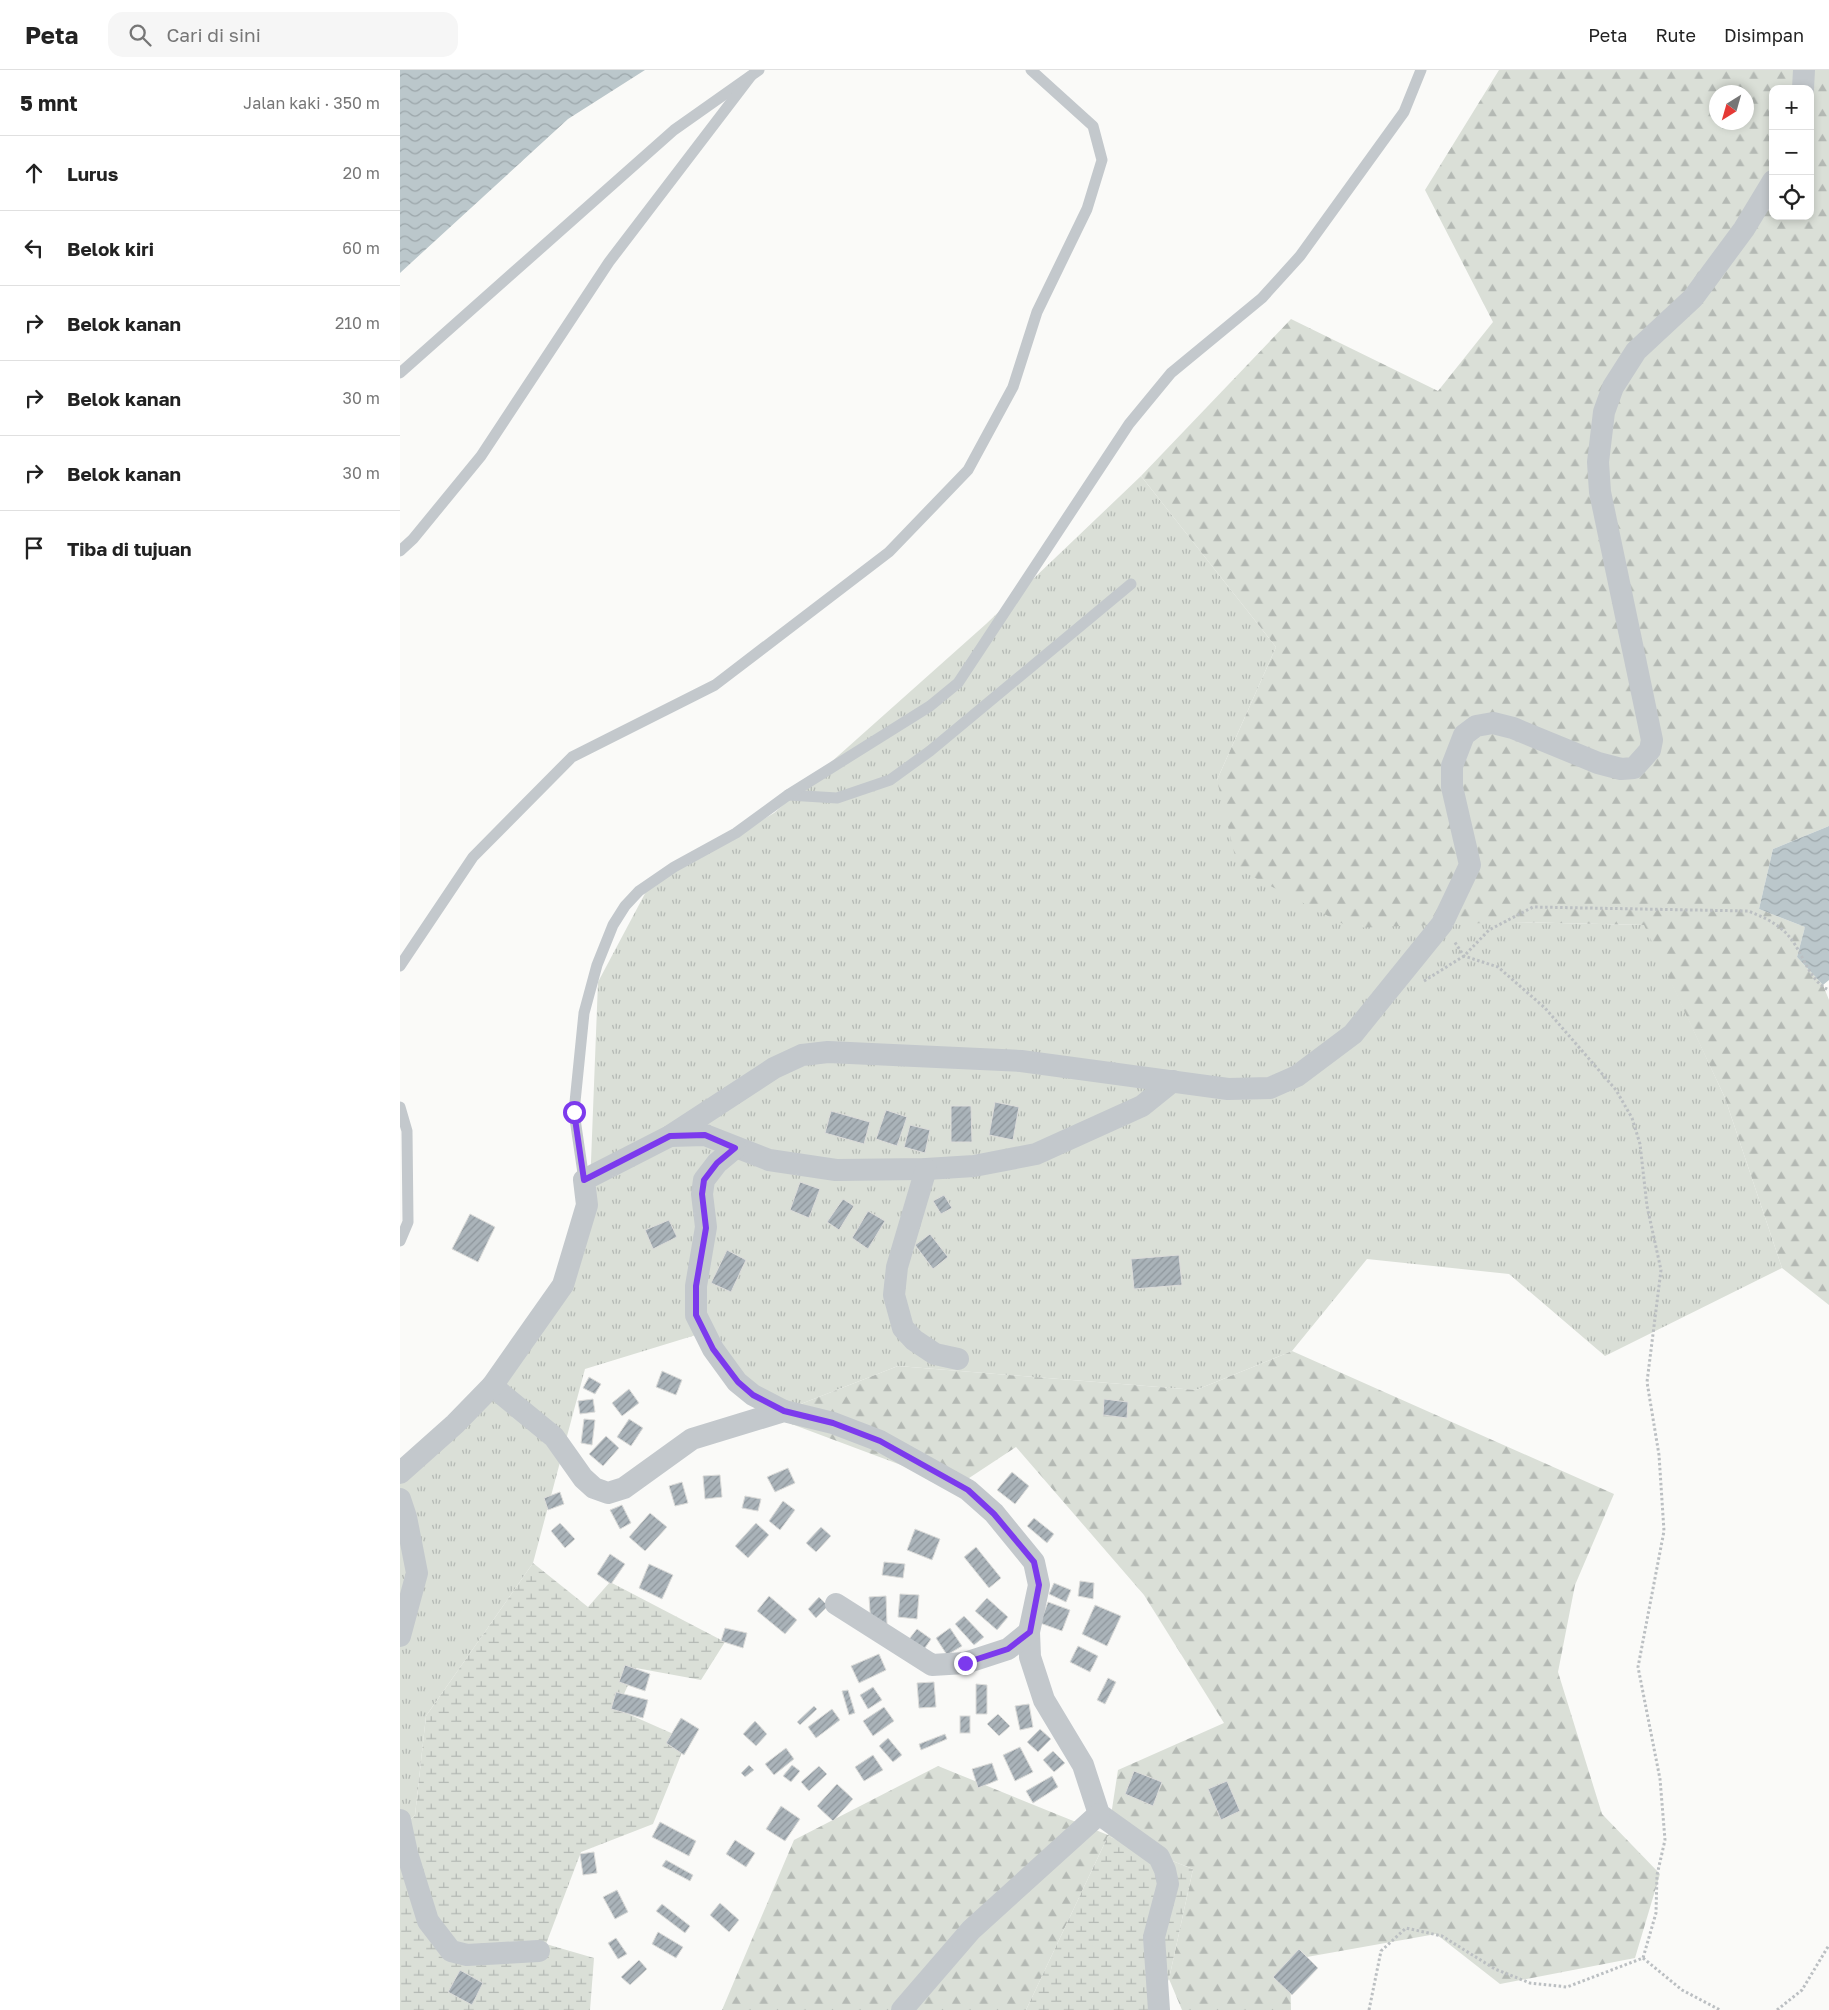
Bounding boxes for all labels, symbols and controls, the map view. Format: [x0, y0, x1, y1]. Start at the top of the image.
search box [108, 12, 458, 57]
text: Peta [25, 20, 78, 49]
icon: search [126, 21, 154, 49]
text: Cari di sini [166, 23, 261, 46]
text: Peta [1588, 24, 1628, 46]
text: Rute [1656, 24, 1696, 46]
text: Disimpan [1724, 24, 1804, 46]
north arrow [1709, 85, 1754, 130]
map controls [1769, 85, 1814, 220]
button: + [1769, 85, 1814, 130]
text: 5 mnt [20, 90, 78, 116]
text: Jalan kaki · 350 m [243, 93, 380, 113]
button: − [1769, 130, 1814, 175]
icon: ahead [20, 159, 48, 187]
text: Lurus [67, 162, 118, 185]
text: 20 m [343, 163, 380, 183]
button: locate [1769, 175, 1814, 220]
icon: left [20, 234, 48, 262]
text: Belok kiri [67, 237, 154, 260]
text: 60 m [342, 238, 380, 258]
icon: right [20, 309, 48, 337]
text: Belok kanan [67, 312, 181, 335]
text: 210 m [335, 313, 380, 333]
icon: right [20, 384, 48, 412]
text: Belok kanan [67, 387, 181, 410]
text: 30 m [343, 388, 380, 408]
icon: right [20, 459, 48, 487]
text: Belok kanan [67, 462, 181, 485]
text: 30 m [343, 463, 380, 483]
icon: arrive [20, 534, 48, 562]
text: Tiba di tujuan [67, 537, 192, 560]
route start [563, 1101, 586, 1124]
route end [954, 1652, 977, 1675]

